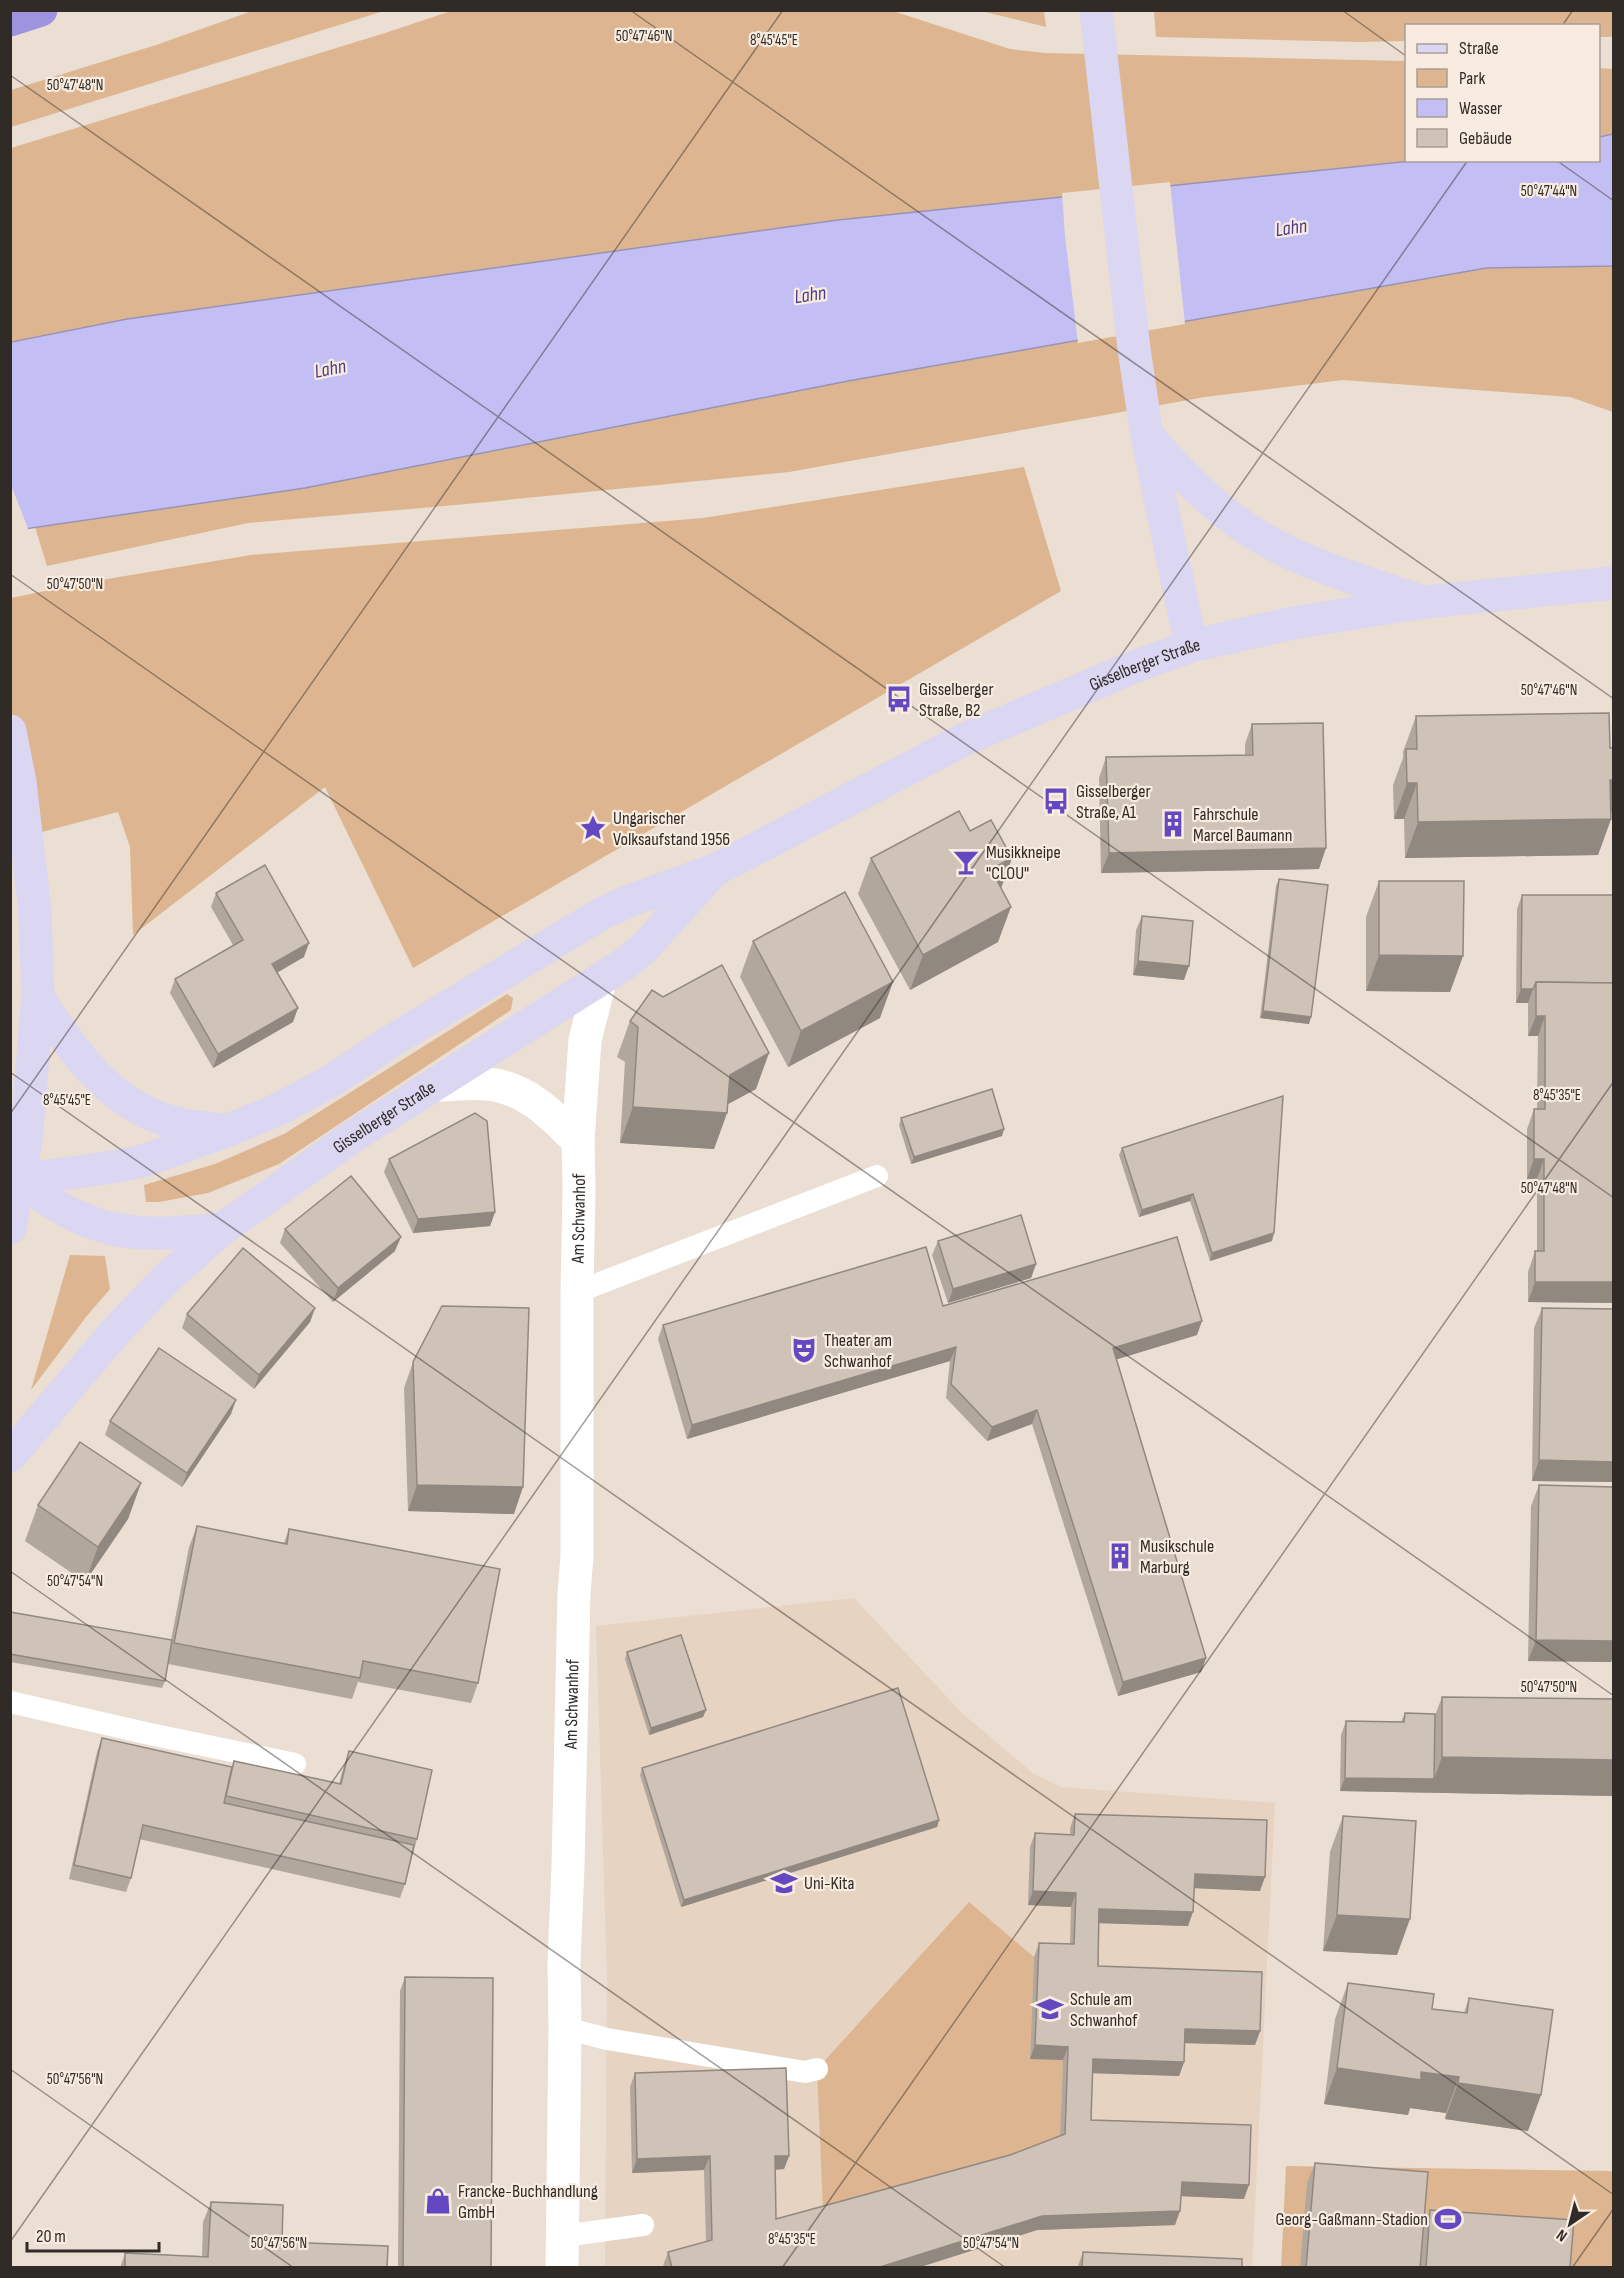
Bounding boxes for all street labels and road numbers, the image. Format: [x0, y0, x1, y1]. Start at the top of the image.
street label: Gisselberger Straße [1086, 634, 1202, 696]
street label: Gisselberger Straße [329, 1077, 439, 1158]
street label: Am Schwanhof [568, 1172, 590, 1265]
street label: Am Schwanhof [561, 1658, 584, 1750]

